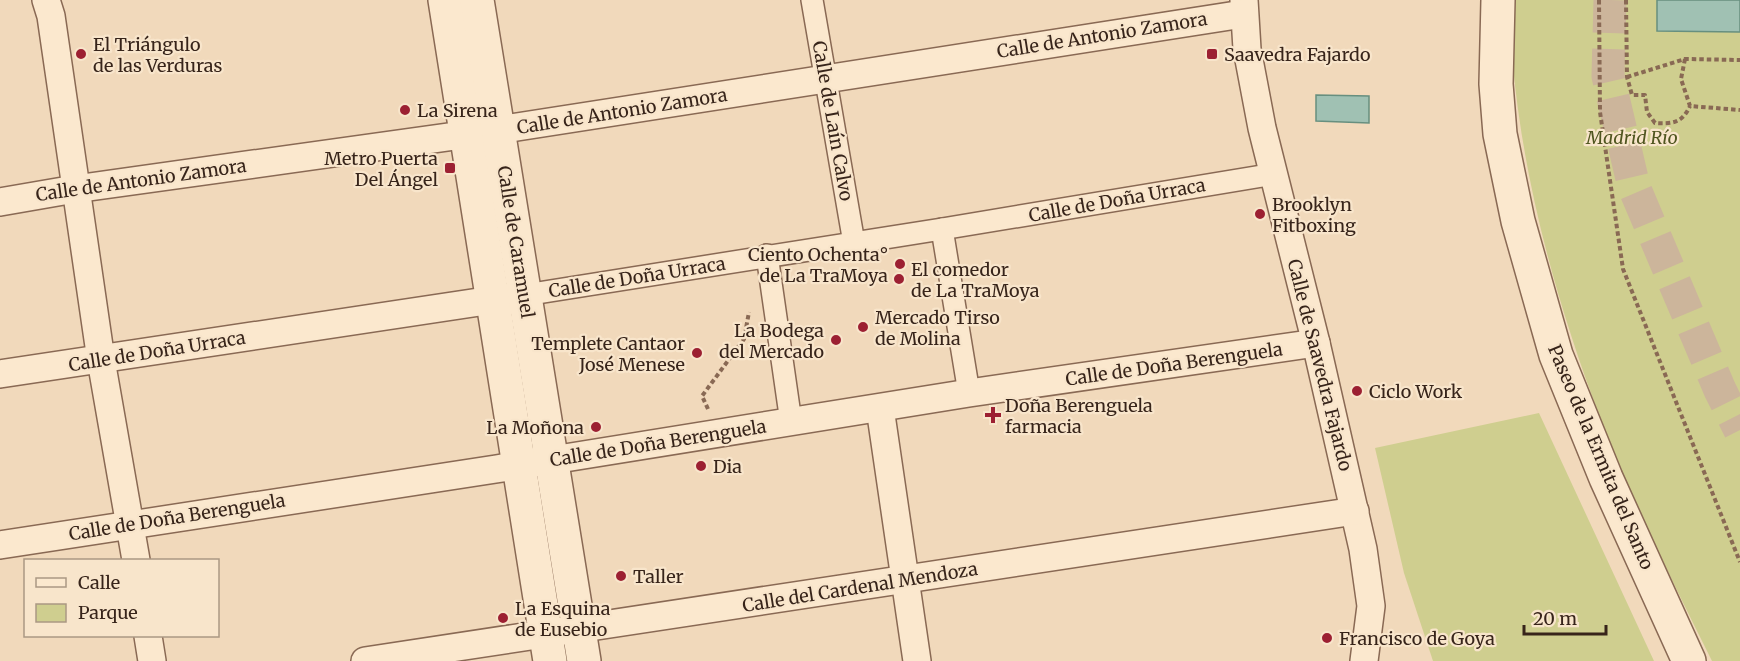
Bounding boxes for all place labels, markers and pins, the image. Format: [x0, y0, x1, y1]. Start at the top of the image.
place label: El Triángulo de las Verduras [93, 33, 223, 77]
place label: Saavedra Fajardo [1224, 43, 1370, 66]
marker: El Triángulo de las Verduras [74, 47, 88, 61]
marker: Saavedra Fajardo [1205, 47, 1219, 61]
place label: La Sirena [417, 99, 498, 122]
marker: La Sirena [398, 103, 412, 117]
place label: Metro Puerta Del Ángel [324, 147, 438, 191]
marker: Metro Puerta Del Ángel [443, 161, 457, 175]
place label: Brooklyn Fitboxing [1272, 193, 1356, 237]
marker: Brooklyn Fitboxing [1253, 207, 1267, 221]
place label: Ciento Ochenta° de La TraMoya [748, 243, 888, 287]
marker: Ciento Ochenta° de La TraMoya [893, 257, 907, 271]
place label: El comedor de La TraMoya [911, 258, 1040, 302]
marker: El comedor de La TraMoya [892, 272, 906, 286]
place label: Mercado Tirso de Molina [875, 306, 1000, 350]
place label: La Bodega del Mercado [719, 319, 824, 363]
marker: Mercado Tirso de Molina [856, 320, 870, 334]
place label: Templete Cantaor José Menese [531, 332, 685, 376]
marker: La Bodega del Mercado [829, 333, 843, 347]
marker: Templete Cantaor José Menese [690, 346, 704, 360]
place label: Ciclo Work [1369, 380, 1463, 403]
marker: Ciclo Work [1350, 384, 1364, 398]
place label: Doña Berenguela farmacia [1005, 394, 1153, 438]
marker: Doña Berenguela farmacia [986, 408, 1000, 422]
place label: La Moñona [486, 416, 584, 439]
marker: La Moñona [589, 420, 603, 434]
place label: Dia [713, 455, 742, 478]
marker: Dia [694, 459, 708, 473]
place label: Taller [633, 565, 684, 588]
marker: Taller [614, 569, 628, 583]
place label: La Esquina de Eusebio [515, 597, 611, 641]
marker: La Esquina de Eusebio [496, 611, 510, 625]
place label: Francisco de Goya [1339, 627, 1495, 650]
marker: Francisco de Goya [1320, 631, 1334, 645]

